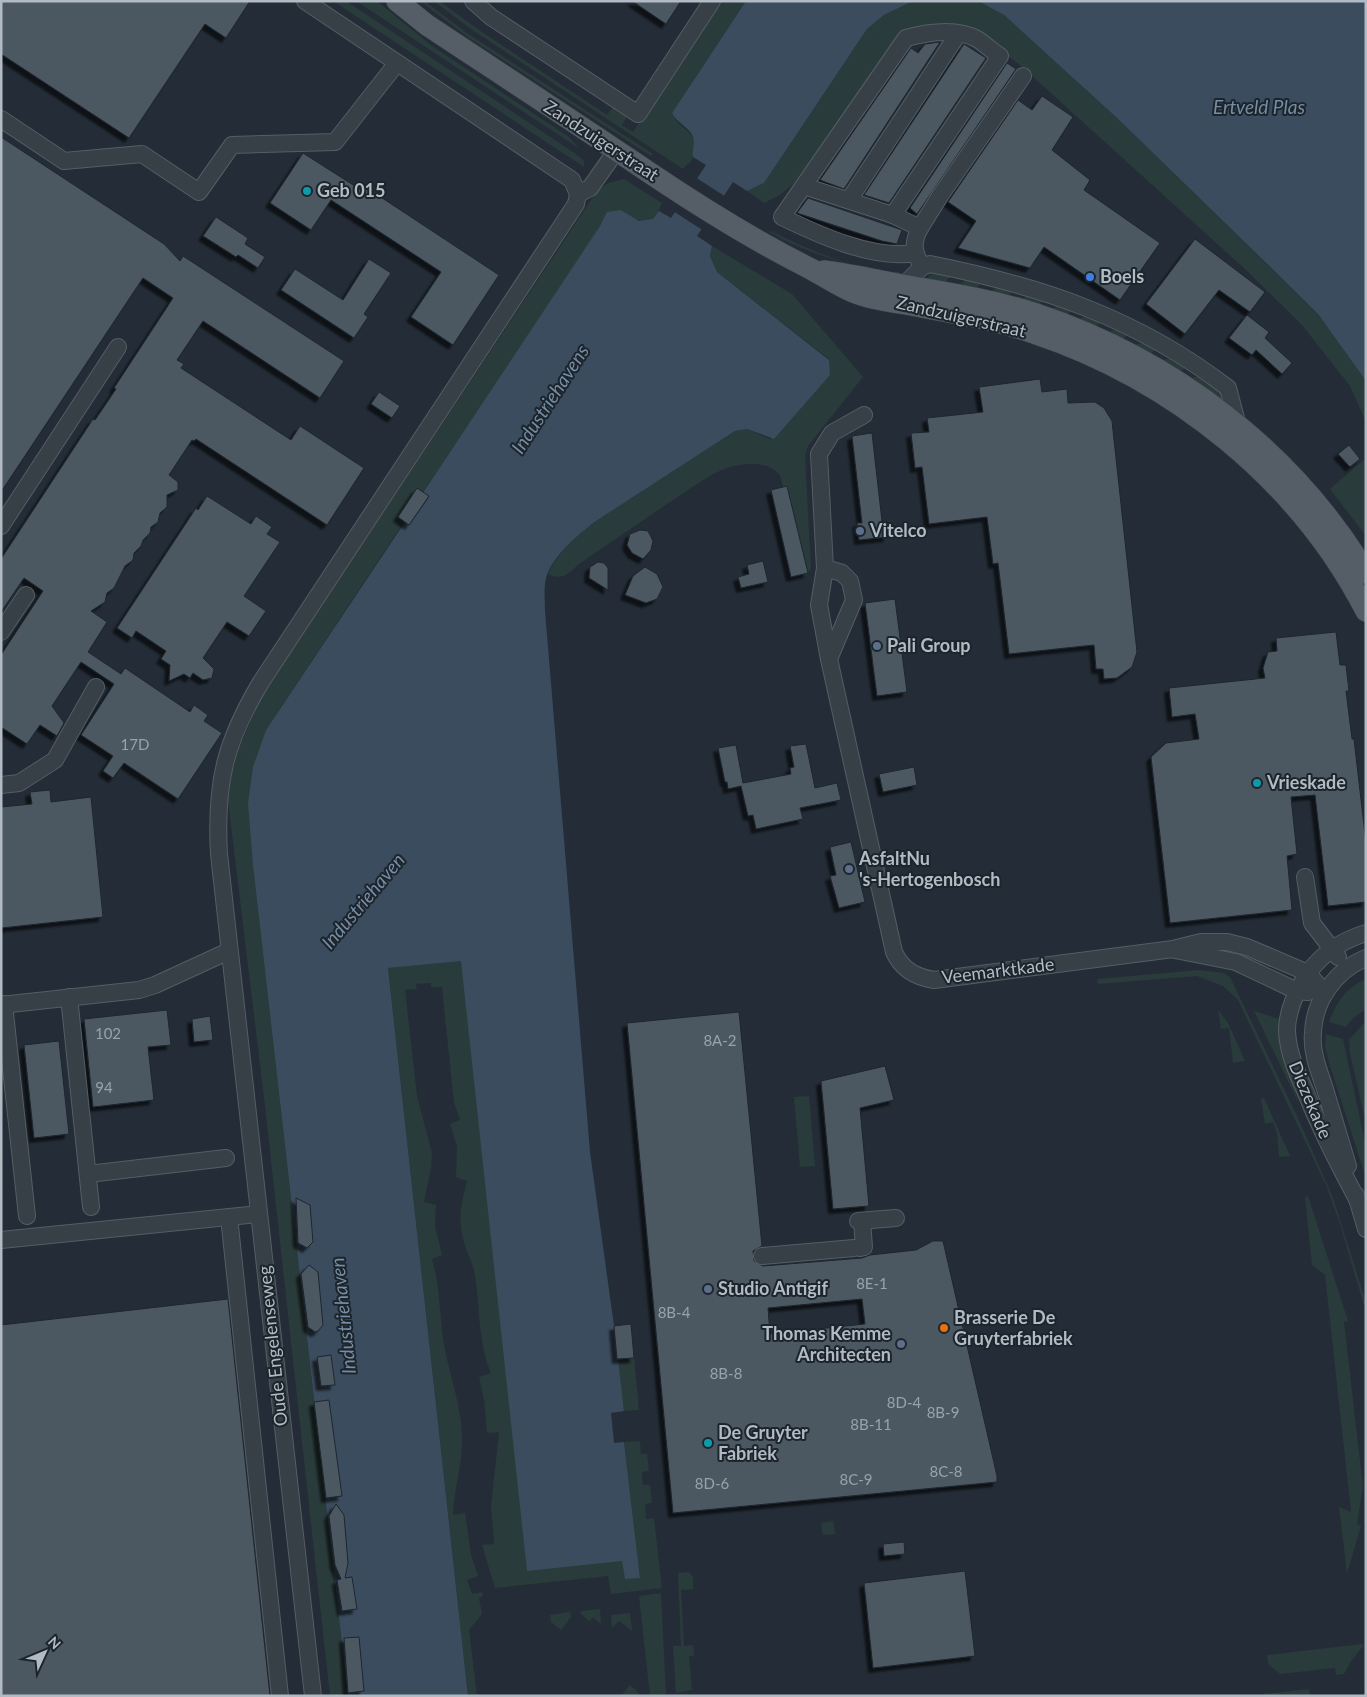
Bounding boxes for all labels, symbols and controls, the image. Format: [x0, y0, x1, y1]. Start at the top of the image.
street label: Zandzuigerstraat [540, 95, 664, 186]
water label: Ertveld Plas [1213, 95, 1305, 118]
place label: Geb 015 [317, 179, 385, 201]
marker: Geb 015 [301, 185, 313, 197]
place label: Boels [1100, 265, 1144, 287]
marker: Boels [1084, 271, 1096, 283]
street label: Zandzuigerstraat [894, 290, 1029, 342]
water label: Industriehavens [506, 340, 593, 457]
place label: Vitelco [869, 519, 927, 541]
marker: Vitelco [854, 525, 866, 537]
place label: Pali Group [887, 634, 971, 656]
marker: Pali Group [871, 640, 883, 652]
house number: 17D [121, 735, 149, 753]
place label: Vrieskade [1266, 771, 1346, 793]
marker: Vrieskade [1251, 777, 1263, 789]
place label: AsfaltNu 's-Hertogenbosch [858, 847, 1000, 890]
water label: Industriehaven [316, 848, 409, 953]
marker: AsfaltNu 's-Hertogenbosch [843, 863, 855, 875]
street label: Veemarktkade [940, 952, 1056, 988]
house number: 102 [95, 1024, 121, 1042]
house number: 8A-2 [703, 1031, 737, 1049]
street label: Diezekade [1285, 1057, 1337, 1142]
house number: 94 [95, 1078, 113, 1096]
water label: Industriehaven [325, 1257, 360, 1376]
street label: Oude Engelenseweg [253, 1265, 291, 1427]
house number: 8E-1 [856, 1274, 888, 1292]
place label: Studio Antigif [718, 1277, 828, 1299]
marker: Studio Antigif [702, 1283, 714, 1295]
house number: 8B-4 [658, 1303, 691, 1321]
place label: Brasserie De Gruyterfabriek [954, 1306, 1073, 1349]
place label: Thomas Kemme Architecten [762, 1322, 891, 1365]
marker: Brasserie De Gruyterfabriek [938, 1322, 950, 1334]
marker: Thomas Kemme Architecten [895, 1338, 907, 1350]
house number: 8B-8 [710, 1364, 742, 1382]
house number: 8D-4 [887, 1393, 921, 1411]
house number: 8B-9 [927, 1403, 959, 1421]
house number: 8B-11 [850, 1415, 892, 1433]
place label: De Gruyter Fabriek [718, 1421, 808, 1464]
marker: De Gruyter Fabriek [702, 1437, 714, 1449]
house number: 8C-8 [930, 1462, 963, 1480]
house number: 8C-9 [840, 1470, 873, 1488]
house number: 8D-6 [695, 1474, 729, 1492]
north arrow [20, 1627, 70, 1677]
text: N [45, 1633, 65, 1652]

